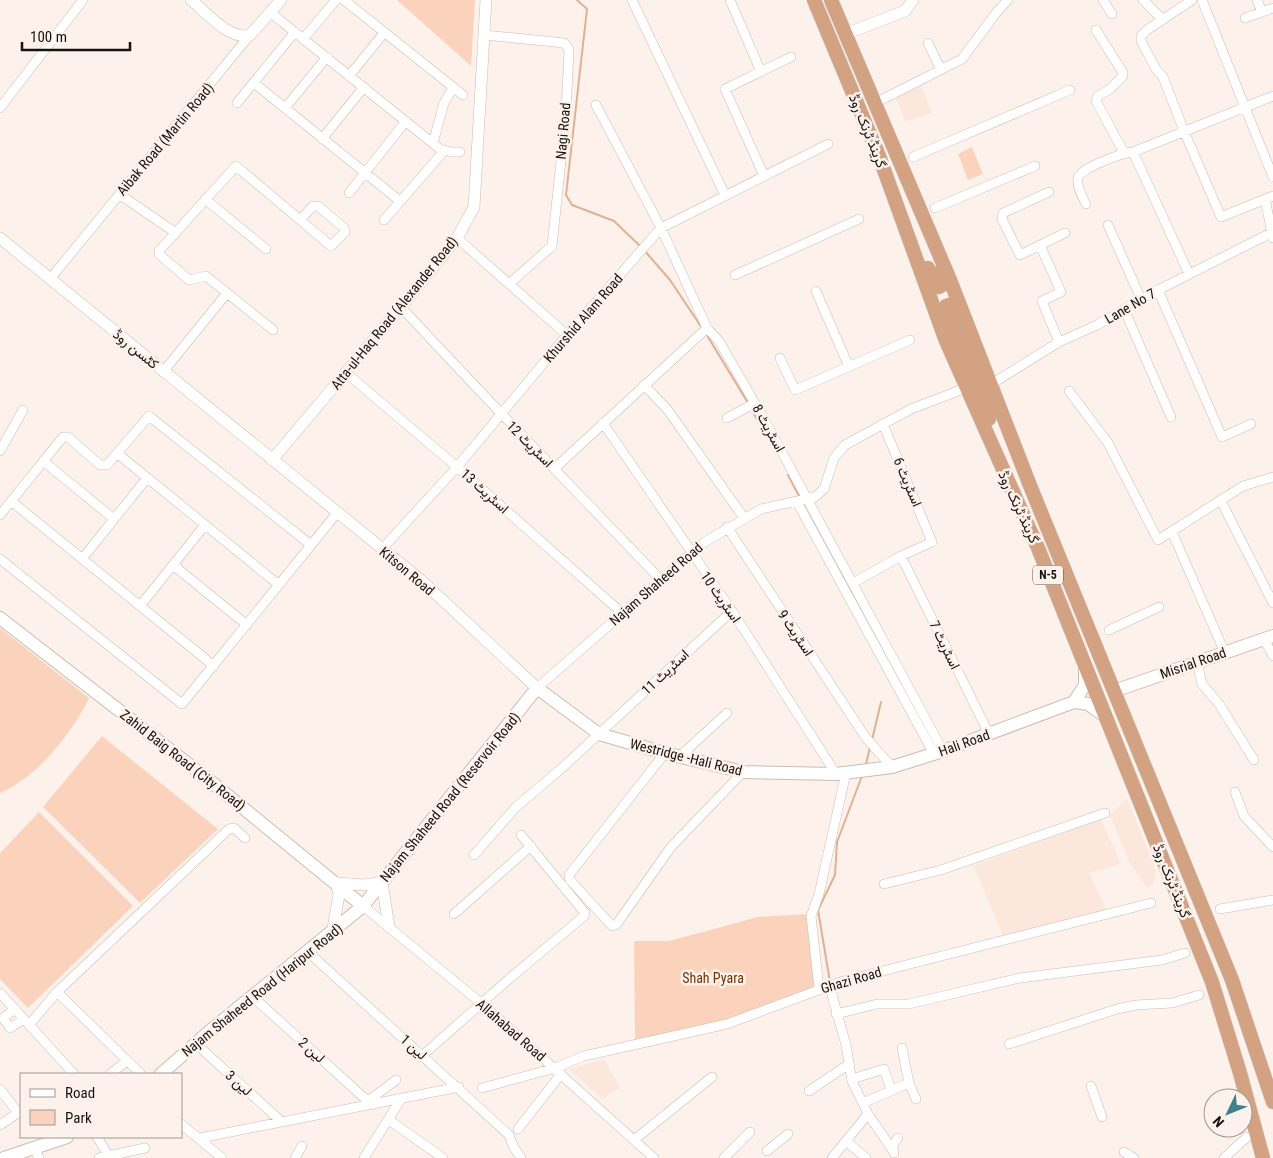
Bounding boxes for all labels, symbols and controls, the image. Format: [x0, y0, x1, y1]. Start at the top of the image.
scale bar [22, 20, 130, 52]
text: 100 m [30, 28, 67, 46]
street label: Aibak Road (Martin Road) [113, 79, 218, 199]
street label: گرینڈ ٹرنک روڈ [845, 92, 890, 170]
street label: Nagi Road [553, 102, 573, 160]
street label: Atta-ul-Haq Road (Alexander Road) [327, 233, 461, 393]
street label: Khurshid Alam Road [540, 271, 626, 365]
street label: Lane No 7 [1102, 285, 1158, 327]
street label: کٹسن روڈ [110, 326, 162, 373]
street label: اسٹریٹ 8 [749, 401, 789, 455]
street label: اسٹریٹ 12 [503, 418, 556, 471]
street label: اسٹریٹ 6 [890, 455, 926, 509]
street label: اسٹریٹ 13 [457, 465, 512, 517]
street label: گرینڈ ٹرنک روڈ [994, 468, 1043, 546]
street label: Najam Shaheed Road [606, 539, 706, 629]
street label: Kitson Road [376, 543, 438, 599]
road number: N-5 [1033, 566, 1063, 584]
street label: اسٹریٹ 10 [697, 568, 744, 626]
street label: اسٹریٹ 9 [774, 607, 817, 660]
street label: اسٹریٹ 7 [926, 618, 964, 672]
street label: Misrial Road [1158, 644, 1228, 682]
street label: اسٹریٹ 11 [638, 646, 693, 699]
street label: Zahid Baig Road (City Road) [117, 706, 249, 815]
street label: Najam Shaheed Road (Reservoir Road) [377, 709, 524, 885]
street label: Hali Road [936, 726, 992, 760]
street label: Westridge -Hali Road [628, 735, 744, 779]
street label: گرینڈ ٹرنک روڈ [1149, 842, 1194, 920]
street label: Najam Shaheed Road (Haripur Road) [178, 920, 346, 1061]
street label: Ghazi Road [819, 964, 883, 996]
park label: Shah Pyara [682, 970, 744, 986]
street label: Allahabad Road [473, 996, 549, 1064]
street label: لین 1 [397, 1031, 430, 1064]
street label: لین 2 [295, 1034, 328, 1067]
street label: لین 3 [222, 1067, 255, 1100]
legend [20, 1073, 182, 1138]
text: Road [65, 1084, 95, 1102]
north arrow [1203, 1088, 1253, 1138]
text: Park [65, 1109, 92, 1127]
text: N [1210, 1113, 1227, 1130]

